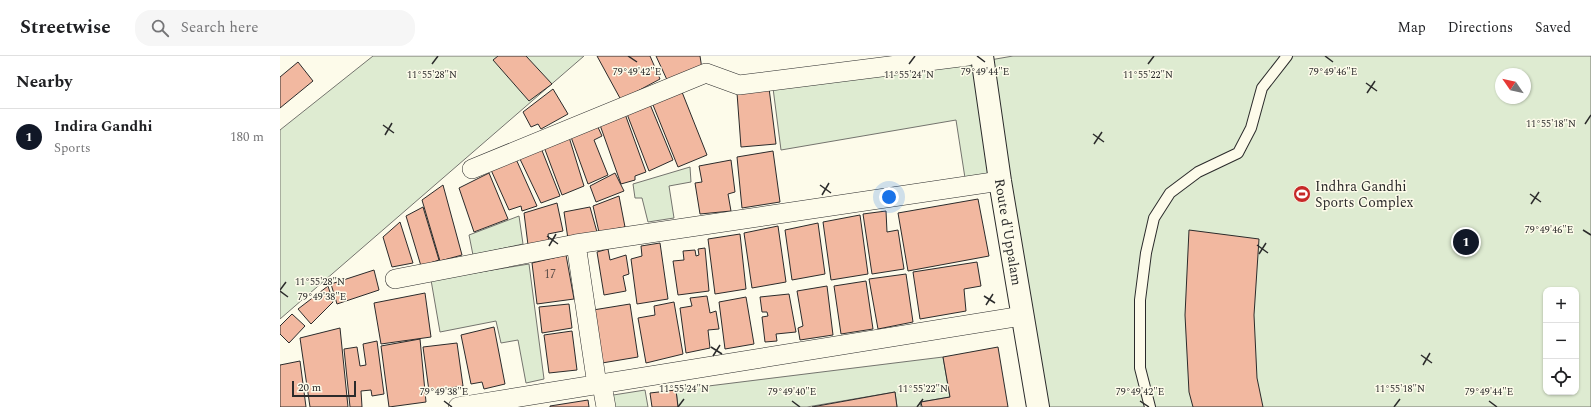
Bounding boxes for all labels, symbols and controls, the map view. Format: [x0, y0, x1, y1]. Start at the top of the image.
search box [135, 10, 415, 46]
text: Streetwise [20, 13, 111, 42]
text: Search here [181, 16, 259, 39]
icon: search [149, 17, 171, 39]
text: Map [1398, 17, 1426, 38]
text: Directions [1448, 17, 1513, 38]
text: Saved [1535, 17, 1571, 38]
text: 79°49'42"E [613, 64, 661, 80]
text: 79°49'44"E [961, 64, 1009, 80]
text: 79°49'46"E [1309, 64, 1357, 80]
text: 11°55'28"N [407, 67, 457, 83]
text: 11°55'24"N [884, 67, 934, 83]
text: 11°55'22"N [1123, 67, 1173, 83]
north arrow [1495, 68, 1531, 104]
text: Nearby [16, 69, 72, 95]
text: Indira Gandhi [54, 115, 153, 138]
text: 11°55'18"N [1526, 116, 1576, 132]
text: 1 [25, 127, 33, 147]
text: 180 m [230, 127, 264, 147]
text: Sports [54, 138, 91, 158]
place label: Indhra Gandhi Sports Complex [1315, 176, 1414, 213]
street label: Route d'Uppalam [989, 177, 1028, 287]
sports icon: Indhra Gandhi Sports Complex [1292, 184, 1312, 204]
your location [879, 187, 899, 207]
text: 79°49'46"E [1525, 222, 1573, 238]
pin: 1 [1453, 227, 1479, 257]
house number: 17 [544, 265, 556, 284]
text: 11°55'28"N [295, 274, 345, 290]
map controls [1543, 287, 1579, 395]
button: + [1543, 287, 1579, 323]
text: 79°49'38"E [298, 289, 346, 305]
button: − [1543, 323, 1579, 359]
button: locate [1543, 359, 1579, 395]
scale bar [292, 379, 356, 398]
text: 20 m [298, 379, 321, 396]
text: 11°55'24"N [659, 381, 709, 397]
text: 11°55'22"N [898, 381, 948, 397]
text: 11°55'18"N [1375, 381, 1425, 397]
text: 79°49'38"E [420, 384, 468, 400]
text: 79°49'40"E [768, 384, 816, 400]
text: 79°49'42"E [1116, 384, 1164, 400]
text: 79°49'44"E [1465, 384, 1513, 400]

